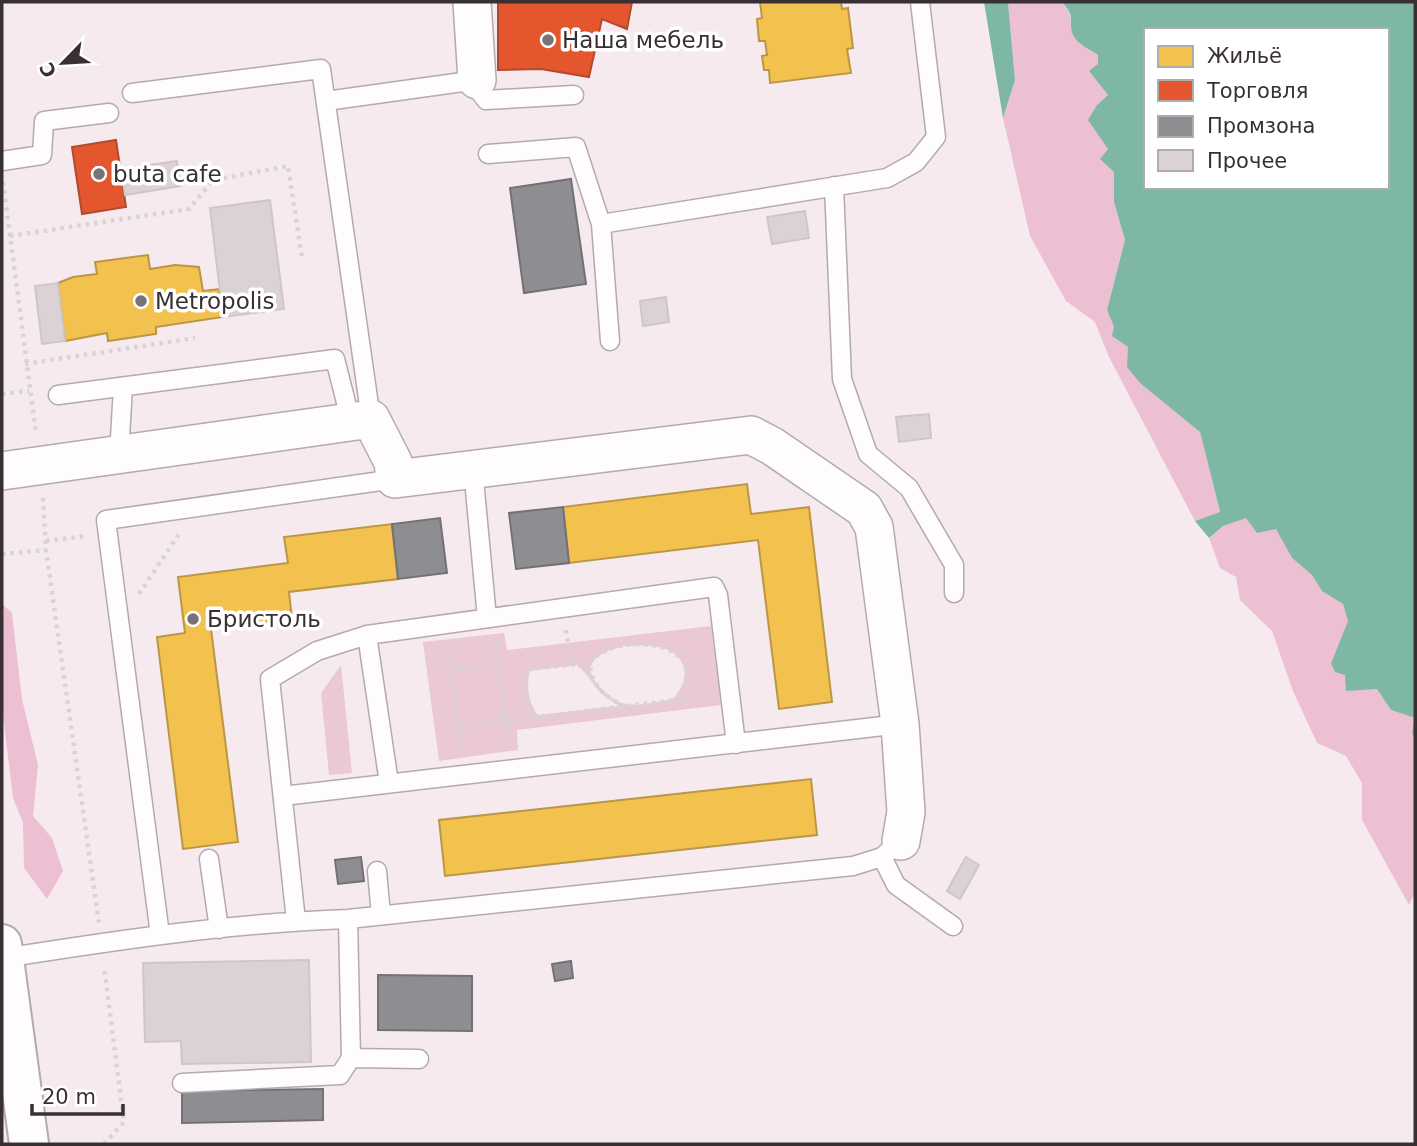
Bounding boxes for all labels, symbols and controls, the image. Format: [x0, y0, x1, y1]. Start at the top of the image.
place label: Наша мебель [562, 27, 724, 53]
north arrow [28, 28, 98, 98]
legend [1144, 28, 1389, 189]
marker: Наша мебель [540, 32, 556, 48]
text: Жильё [1207, 44, 1282, 68]
text: С [35, 59, 61, 81]
text: Торговля [1206, 79, 1308, 103]
text: Промзона [1207, 114, 1315, 138]
text: Прочее [1207, 149, 1287, 173]
place label: buta cafe [113, 161, 222, 187]
marker: buta cafe [91, 166, 107, 182]
place label: Metropolis [155, 288, 274, 314]
marker: Metropolis [133, 293, 149, 309]
place label: Бристоль [207, 606, 321, 632]
marker: Бристоль [185, 611, 201, 627]
scale bar [32, 1072, 122, 1116]
text: 20 m [42, 1085, 96, 1109]

